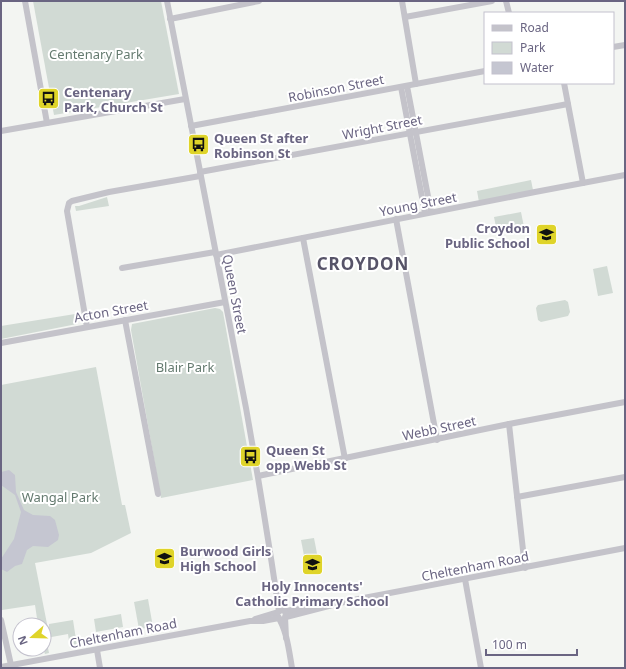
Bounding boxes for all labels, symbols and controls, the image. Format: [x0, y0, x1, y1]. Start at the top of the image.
legend [484, 12, 614, 84]
text: Road [520, 19, 549, 36]
text: Park [520, 39, 546, 56]
park label: Centenary Park [49, 45, 143, 63]
text: Water [520, 59, 554, 76]
street label: Robinson Street [287, 70, 386, 106]
place label: Centenary Park, Church St [64, 83, 163, 116]
bus stop icon: Centenary Park, Church St [35, 86, 61, 112]
street label: Wright Street [340, 110, 424, 144]
place label: Queen St after Robinson St [214, 129, 308, 162]
bus stop icon: Queen St after Robinson St [185, 132, 211, 158]
street label: Young Street [378, 188, 458, 220]
place label: Croydon Public School [445, 219, 530, 252]
school or university icon: Croydon Public School [533, 222, 559, 248]
district label: CROYDON [317, 252, 409, 275]
street label: Queen Street [218, 253, 252, 336]
street label: Acton Street [73, 296, 150, 326]
park label: Blair Park [156, 358, 214, 376]
street label: Webb Street [401, 411, 478, 445]
place label: Queen St opp Webb St [266, 441, 347, 474]
bus stop icon: Queen St opp Webb St [238, 444, 264, 470]
park label: Wangal Park [22, 488, 98, 506]
place label: Burwood Girls High School [180, 542, 271, 575]
school or university icon: Burwood Girls High School [152, 545, 178, 571]
street label: Cheltenham Road [420, 547, 530, 585]
school or university icon: Holy Innocents' Catholic Primary School [299, 551, 325, 577]
place label: Holy Innocents' Catholic Primary School [235, 577, 389, 610]
street label: Cheltenham Road [68, 614, 178, 652]
north arrow [12, 617, 52, 657]
scale bar [486, 631, 577, 657]
text: N [14, 634, 31, 647]
text: 100 m [492, 636, 527, 653]

